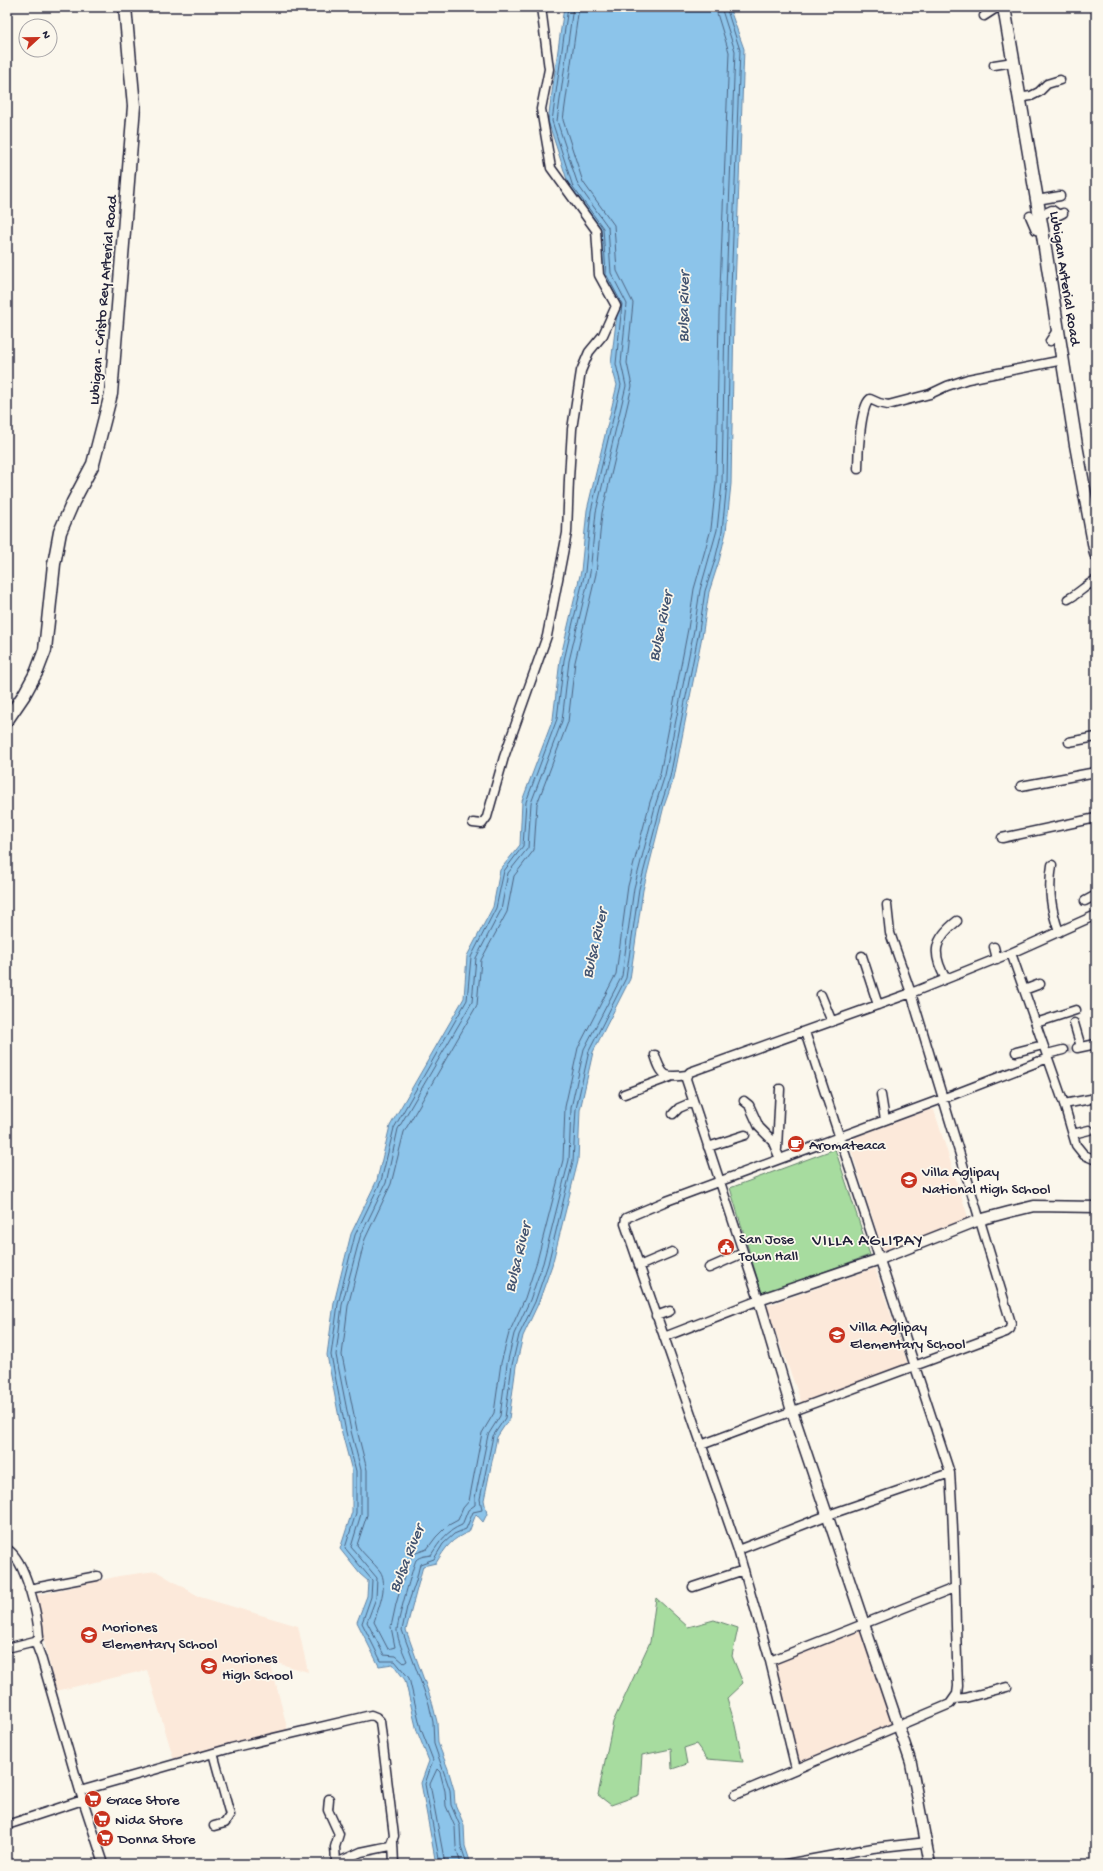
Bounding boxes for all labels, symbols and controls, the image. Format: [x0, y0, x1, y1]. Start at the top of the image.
north arrow [18, 18, 58, 58]
text: N [39, 29, 52, 41]
street label: Lubigan - Cristo Rey Arterial Road [86, 193, 122, 406]
street label: Lubigan Arterial Road [1045, 210, 1084, 348]
water label: Bulsa River [675, 268, 696, 343]
water label: Bulsa River [646, 587, 680, 663]
water label: Bulsa River [579, 904, 614, 980]
cafe icon: Aromateaca [786, 1134, 806, 1154]
place label: Aromateaca [809, 1137, 886, 1155]
place label: Villa Aglipay National High School [921, 1164, 1051, 1199]
school or university icon: Villa Aglipay National High School [899, 1170, 919, 1190]
water label: Bulsa River [502, 1218, 538, 1294]
place label: San Jose Town Hall [738, 1231, 798, 1266]
district label: VILLA AGLIPAY [811, 1232, 924, 1252]
public building icon: San Jose Town Hall [716, 1237, 736, 1257]
place label: Villa Aglipay Elementary School [849, 1319, 966, 1354]
school or university icon: Villa Aglipay Elementary School [827, 1325, 847, 1345]
water label: Bulsa River [386, 1520, 432, 1596]
place label: Moriones Elementary School [102, 1619, 218, 1654]
school or university icon: Moriones Elementary School [79, 1625, 99, 1645]
place label: Moriones High School [222, 1650, 293, 1685]
school or university icon: Moriones High School [199, 1656, 219, 1676]
supermarket icon: Grace Store [83, 1789, 103, 1809]
place label: Grace Store [106, 1792, 180, 1810]
supermarket icon: Nida Store [92, 1809, 112, 1829]
place label: Nida Store [115, 1812, 183, 1830]
supermarket icon: Donna Store [95, 1828, 115, 1848]
place label: Donna Store [117, 1831, 196, 1849]

